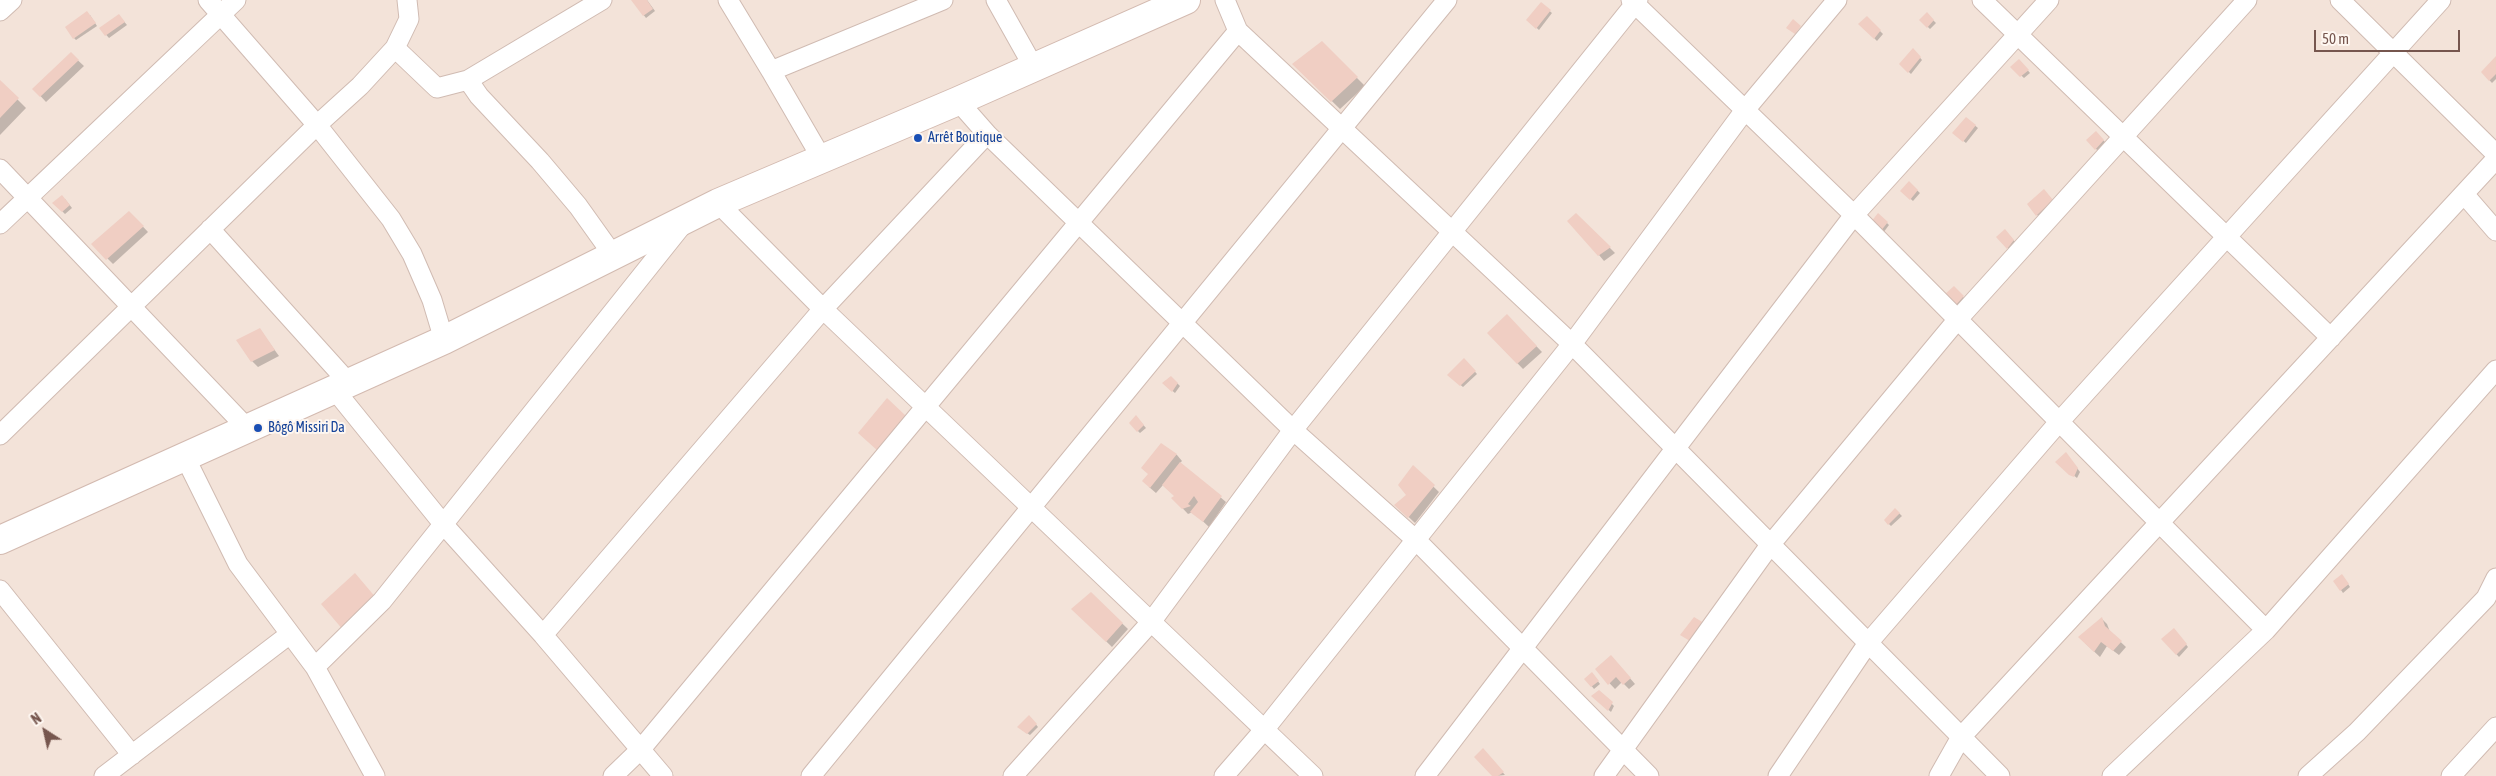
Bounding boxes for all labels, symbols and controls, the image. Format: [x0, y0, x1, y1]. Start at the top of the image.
scale bar [2316, 20, 2462, 52]
text: 50 m [2322, 30, 2349, 47]
place label: Arrêt Boutique [928, 130, 1002, 146]
marker: Arrêt Boutique [912, 132, 924, 144]
place label: Bôgô Missiri Da [268, 420, 345, 436]
marker: Bôgô Missiri Da [252, 422, 264, 434]
north arrow [20, 706, 70, 756]
text: N [28, 710, 44, 728]

